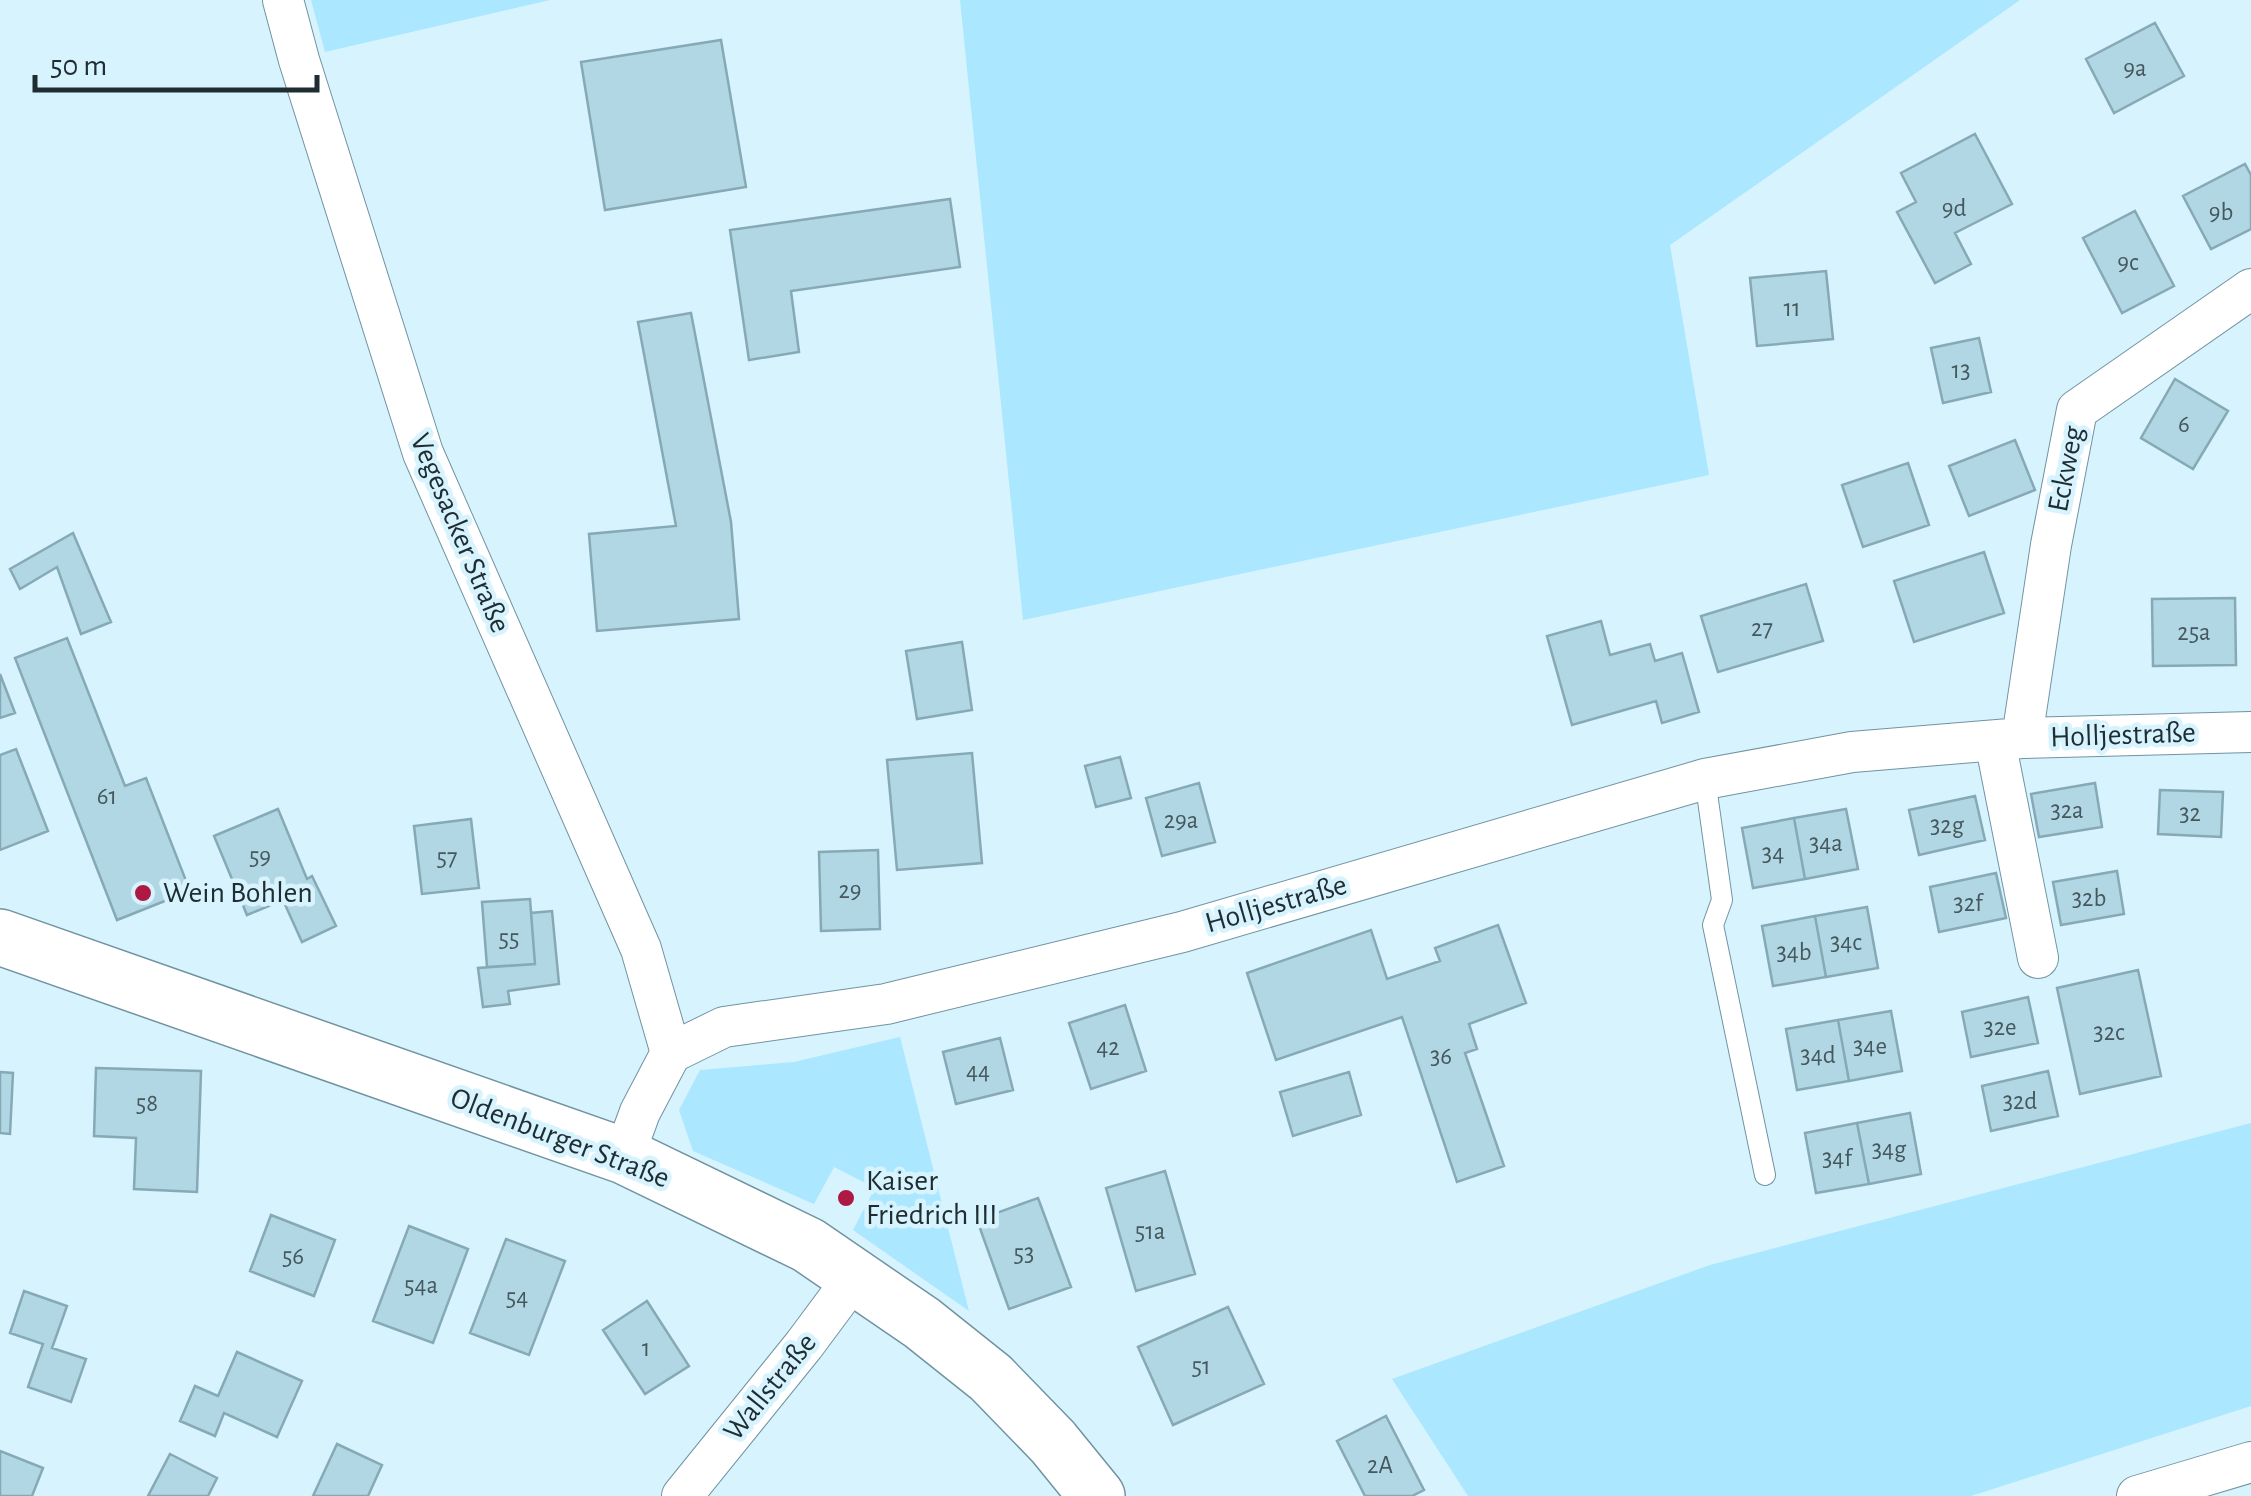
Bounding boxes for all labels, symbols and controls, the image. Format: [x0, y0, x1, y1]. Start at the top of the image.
scale bar [35, 30, 318, 92]
text: 50 m [50, 51, 107, 81]
house number: 9a [2123, 56, 2147, 81]
house number: 9d [1942, 196, 1966, 221]
house number: 9b [2209, 200, 2233, 225]
house number: 9c [2117, 250, 2139, 275]
house number: 11 [1783, 296, 1801, 321]
house number: 13 [1952, 358, 1970, 383]
house number: 6 [2178, 412, 2190, 437]
street label: Eckweg [2043, 423, 2089, 514]
street label: Vegesacker Straße [405, 429, 515, 637]
house number: 27 [1751, 616, 1773, 641]
house number: 25a [2177, 620, 2211, 645]
street label: Holljestraße [2050, 717, 2196, 753]
house number: 61 [97, 784, 117, 809]
house number: 32a [2050, 798, 2084, 823]
house number: 32 [2179, 801, 2201, 826]
house number: 29a [1164, 808, 1198, 833]
house number: 32g [1930, 813, 1965, 838]
house number: 34a [1809, 831, 1843, 856]
house number: 34 [1762, 841, 1784, 866]
house number: 59 [249, 844, 271, 869]
house number: 57 [437, 845, 457, 870]
street label: Holljestraße [1202, 870, 1350, 938]
place label: Wein Bohlen [163, 878, 313, 908]
house number: 29 [838, 878, 862, 903]
marker: Wein Bohlen [132, 882, 154, 904]
house number: 32b [2072, 886, 2106, 911]
house number: 32f [1953, 891, 1984, 916]
house number: 55 [499, 926, 519, 951]
house number: 34c [1830, 930, 1862, 955]
house number: 34b [1776, 940, 1812, 965]
house number: 32e [1983, 1015, 2017, 1040]
house number: 32c [2093, 1020, 2125, 1045]
house number: 34e [1853, 1034, 1887, 1059]
house number: 42 [1096, 1035, 1120, 1060]
house number: 34d [1800, 1043, 1836, 1068]
house number: 36 [1430, 1044, 1452, 1069]
house number: 44 [966, 1059, 990, 1084]
street label: Oldenburger Straße [446, 1082, 674, 1194]
house number: 32d [2003, 1089, 2037, 1114]
house number: 58 [136, 1091, 158, 1116]
house number: 34g [1872, 1137, 1907, 1162]
house number: 34f [1822, 1146, 1853, 1171]
place label: Kaiser Friedrich III [866, 1166, 997, 1230]
marker: Kaiser Friedrich III [835, 1187, 857, 1209]
house number: 51a [1135, 1219, 1165, 1244]
house number: 53 [1014, 1241, 1034, 1266]
house number: 56 [282, 1244, 304, 1269]
house number: 54a [404, 1273, 438, 1298]
house number: 54 [506, 1285, 528, 1310]
street label: Wallstraße [718, 1328, 822, 1446]
house number: 1 [642, 1336, 650, 1361]
house number: 51 [1191, 1354, 1211, 1379]
house number: 2A [1367, 1453, 1393, 1478]

